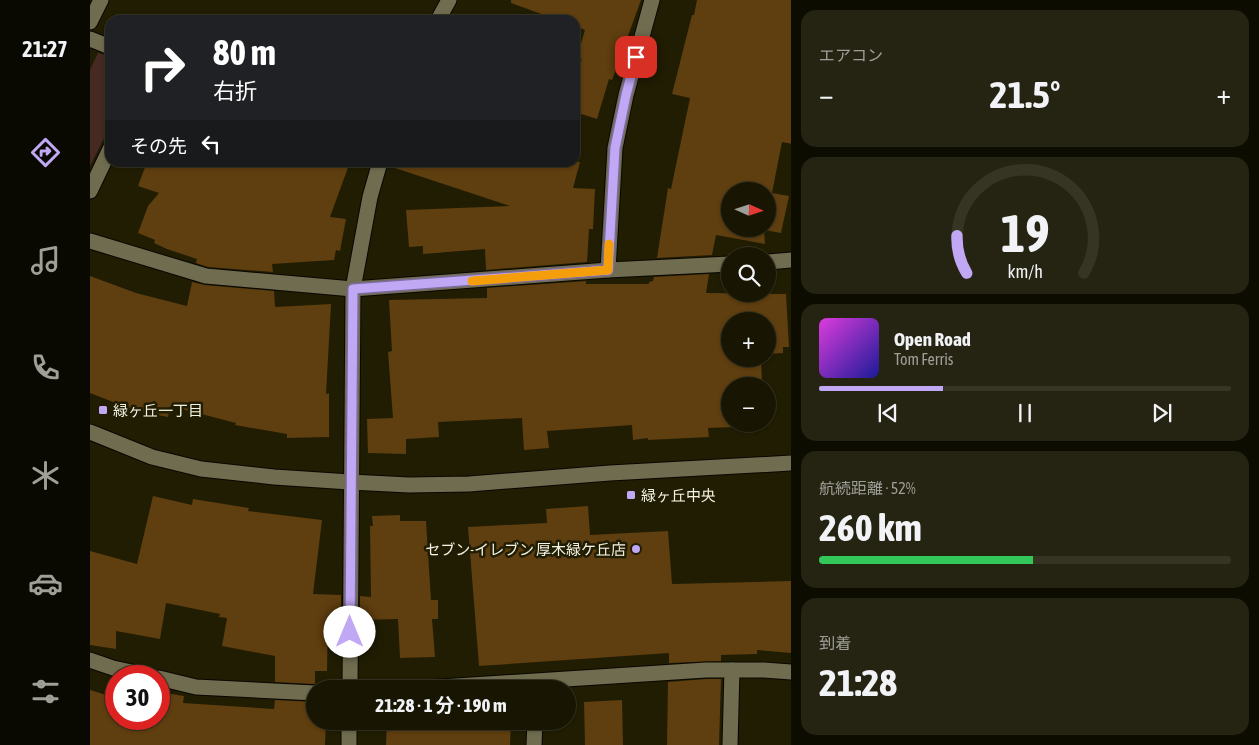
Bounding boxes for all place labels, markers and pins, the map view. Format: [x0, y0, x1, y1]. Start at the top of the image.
pin [615, 36, 657, 78]
place label: 緑ヶ丘一丁目 [113, 402, 203, 419]
marker: 緑ヶ丘一丁目 [97, 404, 109, 416]
place label: 緑ヶ丘中央 [641, 487, 716, 504]
marker: 緑ヶ丘中央 [625, 489, 637, 501]
place label: セブン-イレブン 厚木緑ケ丘店 [425, 541, 626, 558]
marker: セブン-イレブン 厚木緑ケ丘店 [630, 543, 642, 555]

